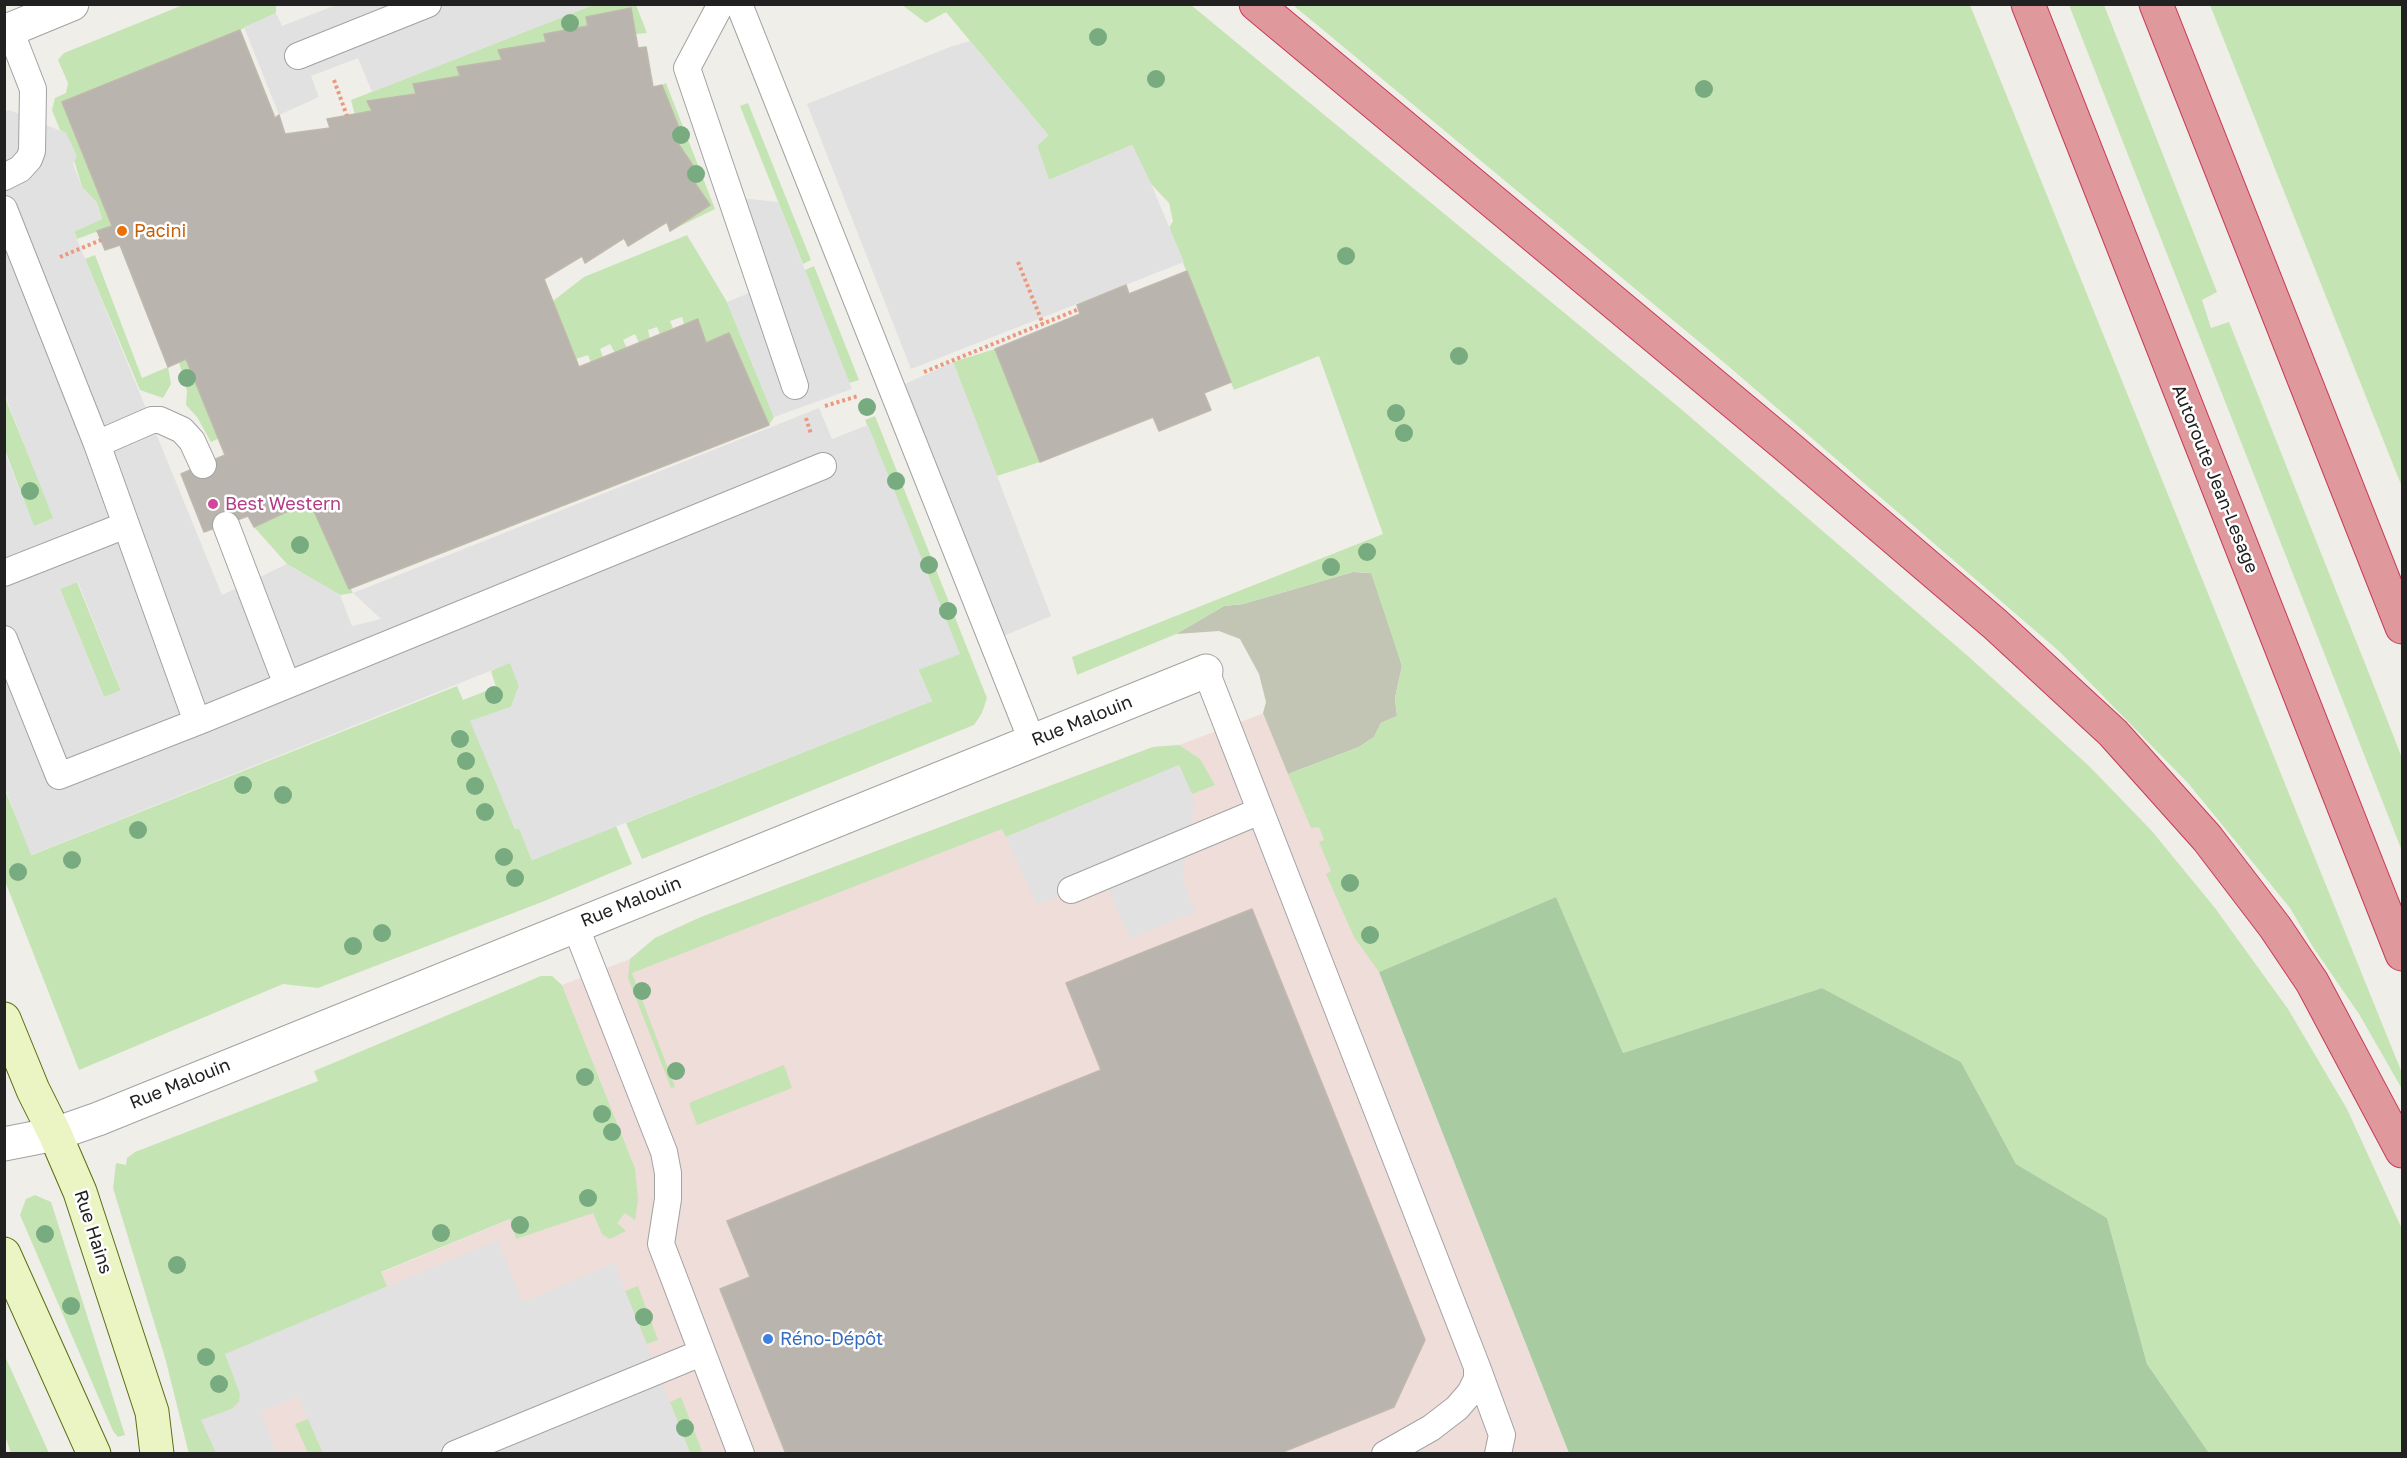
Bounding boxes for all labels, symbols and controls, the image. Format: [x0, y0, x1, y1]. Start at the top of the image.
place label: Pacini [134, 220, 186, 242]
marker: Pacini [115, 224, 129, 238]
street label: Autoroute Jean-Lesage [2167, 382, 2263, 576]
place label: Best Western [225, 493, 341, 515]
marker: Best Western [206, 497, 220, 511]
street label: Rue Malouin [1029, 691, 1135, 751]
street label: Rue Malouin [578, 872, 684, 932]
street label: Rue Malouin [127, 1054, 233, 1114]
street label: Rue Hains [69, 1187, 117, 1277]
place label: Réno-Dépôt [780, 1328, 883, 1350]
marker: Réno-Dépôt [761, 1332, 775, 1346]

